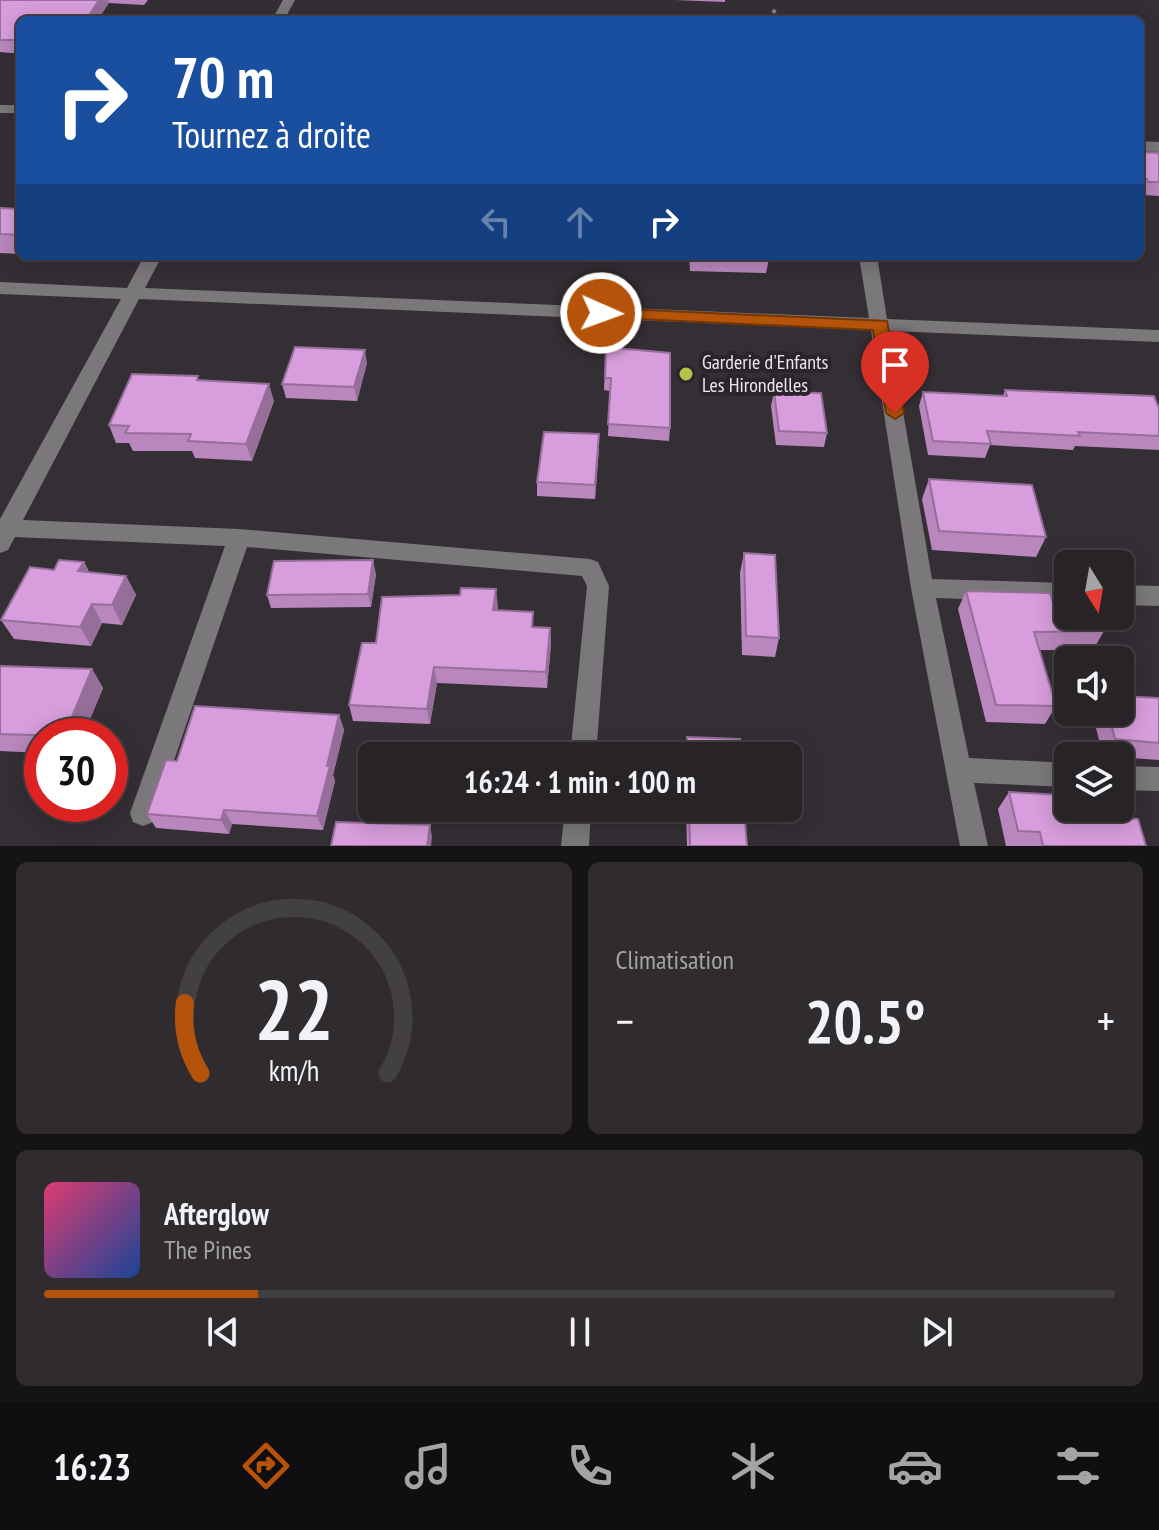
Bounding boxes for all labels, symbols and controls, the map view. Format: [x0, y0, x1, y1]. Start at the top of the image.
text: 70 m [172, 41, 274, 113]
icon: right [40, 48, 144, 152]
text: Tournez à droite [172, 111, 371, 158]
icon: left [474, 200, 518, 244]
icon: ahead [558, 200, 602, 244]
icon: right [642, 200, 686, 244]
position arrow [559, 271, 643, 355]
pin [861, 331, 929, 413]
icon: arrive [873, 343, 917, 387]
place label: Garderie d'Enfants Les Hirondelles [702, 349, 829, 398]
marker: Garderie d'Enfants Les Hirondelles [677, 365, 695, 383]
north arrow [1054, 550, 1134, 630]
map controls [1054, 550, 1134, 822]
button: sound [1054, 646, 1134, 726]
speed limit sign: 30 [24, 718, 128, 822]
button: layers [1054, 742, 1134, 822]
text: 16:24 · 1 min · 100 m [464, 762, 696, 801]
text: Climatisation [616, 943, 734, 976]
text: 22 [254, 955, 334, 1063]
text: 20.5° [805, 982, 926, 1060]
text: − [616, 992, 634, 1049]
text: + [1097, 992, 1115, 1049]
text: km/h [268, 1052, 319, 1089]
text: Afterglow [164, 1194, 269, 1233]
text: The Pines [164, 1233, 252, 1266]
icon: previous [201, 1310, 245, 1354]
icon: pause [558, 1310, 602, 1354]
icon: next [915, 1310, 959, 1354]
icon: directions [238, 1438, 294, 1494]
icon: music [400, 1438, 456, 1494]
icon: phone [562, 1438, 618, 1494]
icon: climate [725, 1438, 781, 1494]
icon: car [887, 1438, 943, 1494]
icon: filters [1050, 1438, 1106, 1494]
text: 16:23 [53, 1443, 131, 1490]

